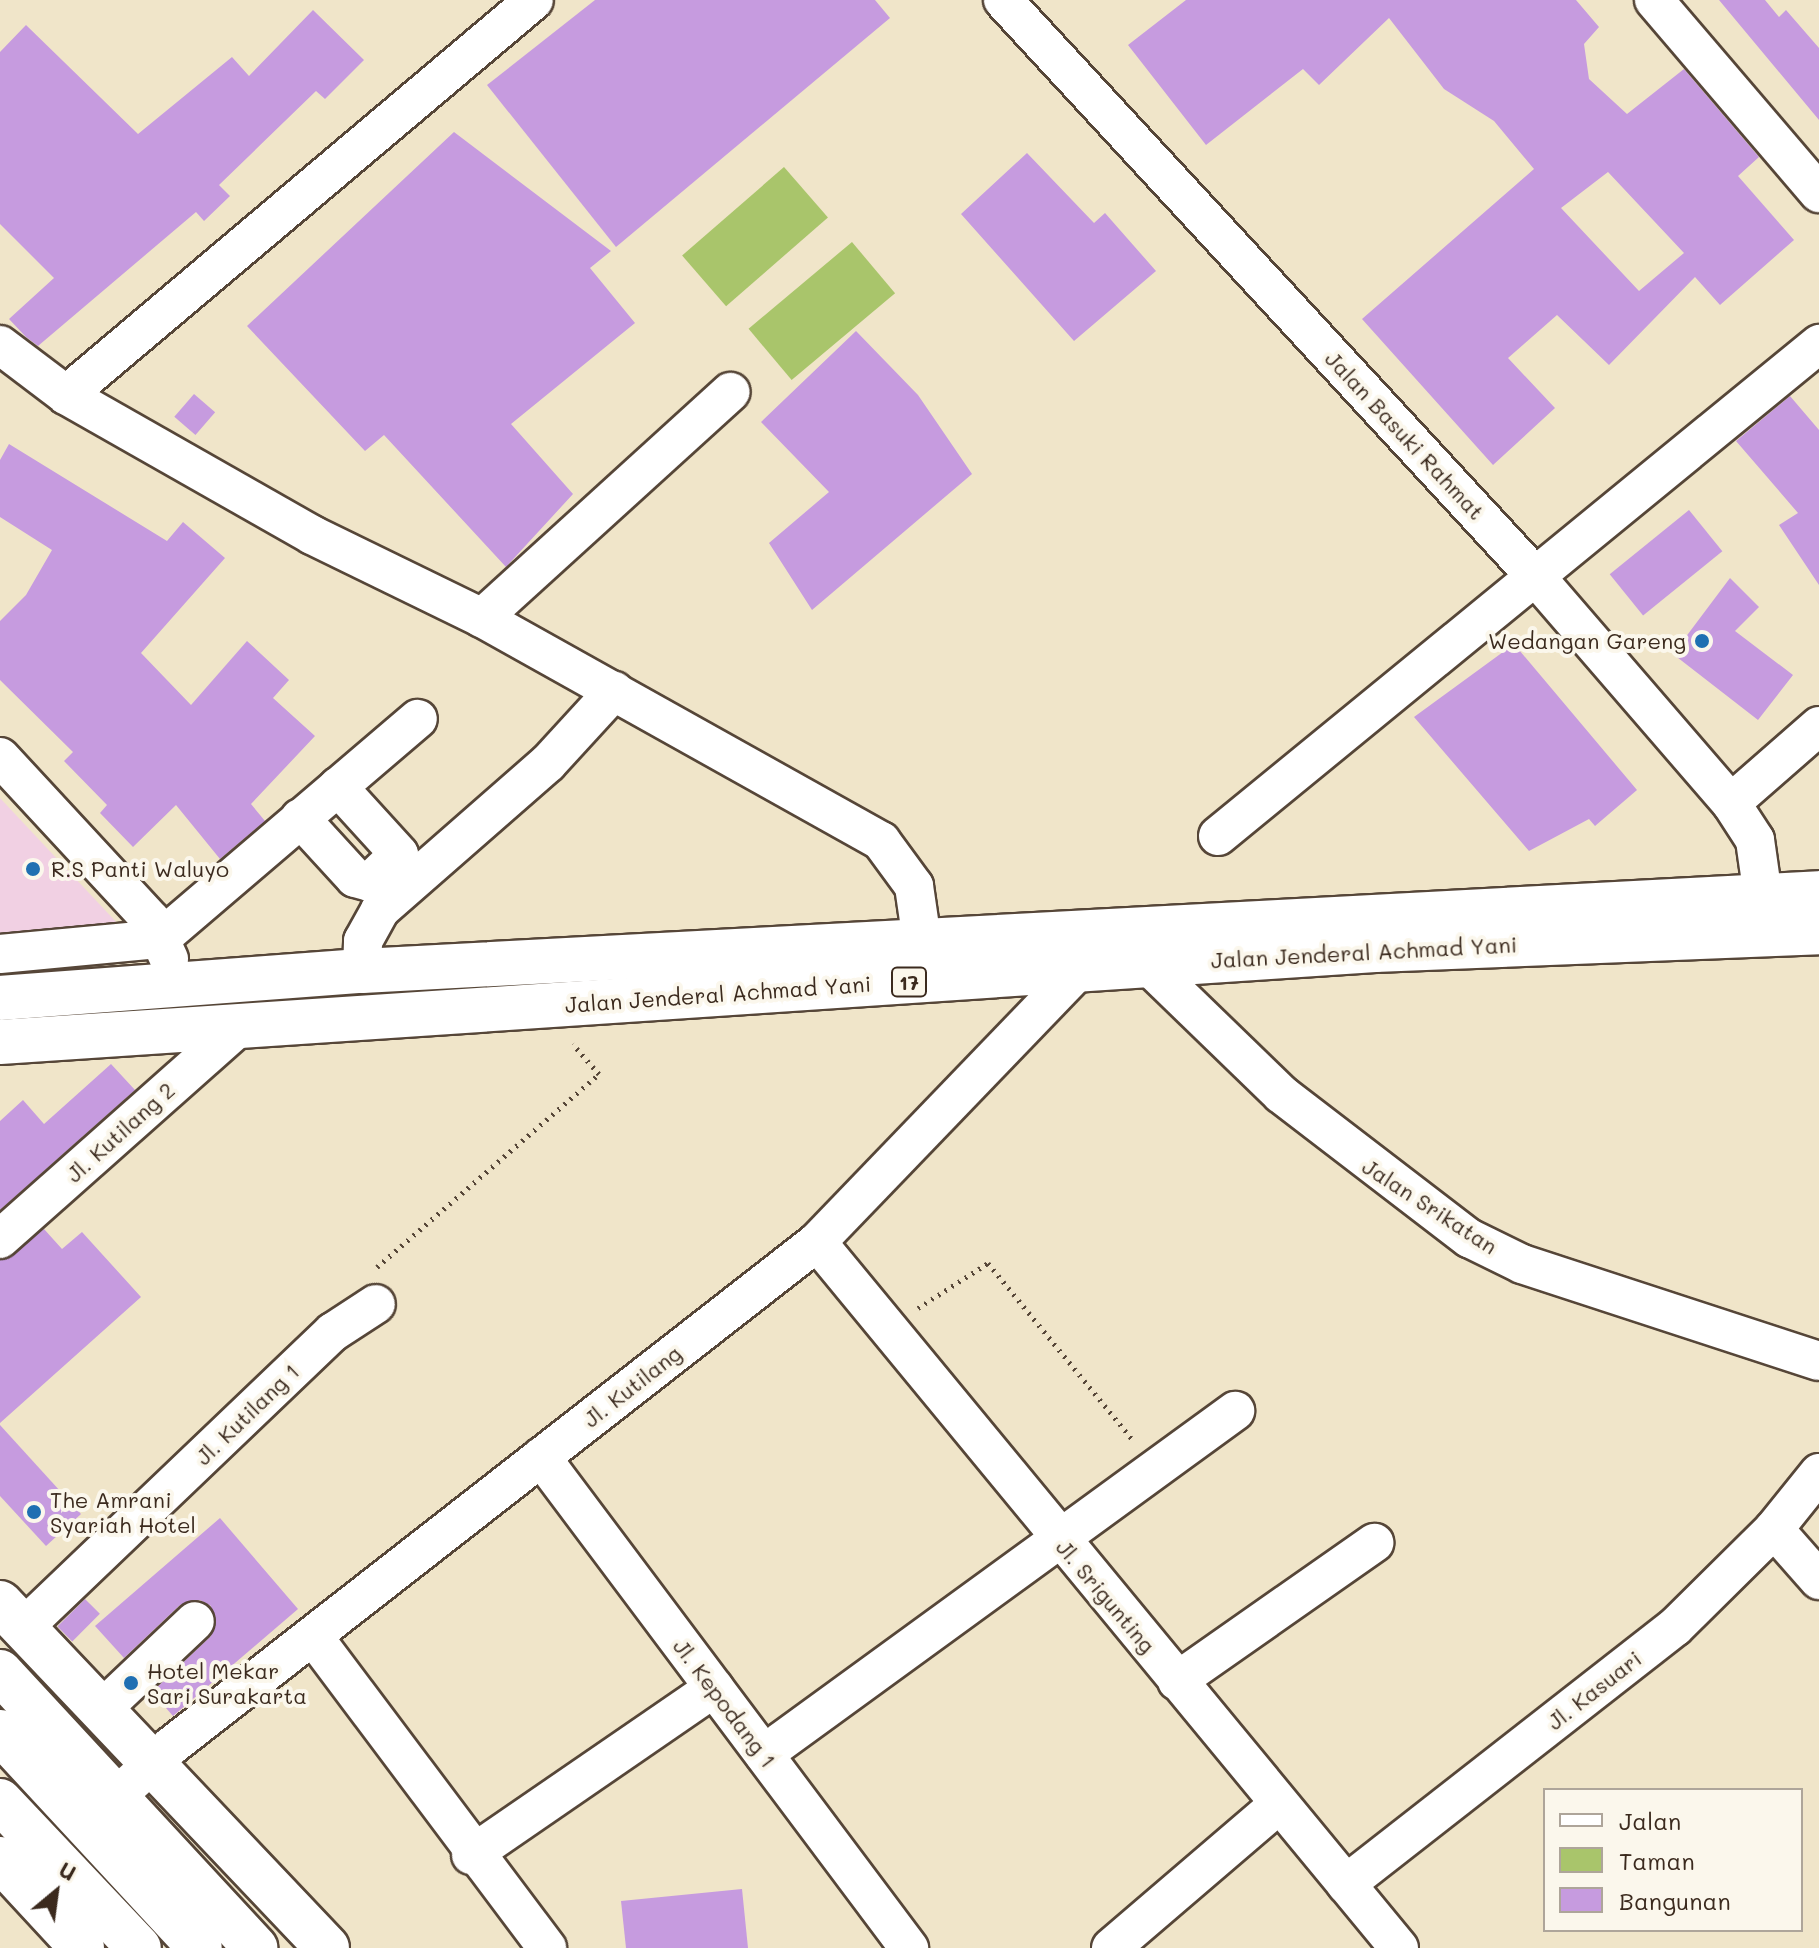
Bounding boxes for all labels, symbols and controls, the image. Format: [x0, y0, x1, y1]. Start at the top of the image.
street label: Jalan Basuki Rahmat [1320, 345, 1490, 525]
place label: Wedangan Gareng [1488, 628, 1686, 654]
marker: Wedangan Gareng [1693, 632, 1711, 650]
place label: R.S Panti Waluyo [51, 856, 229, 882]
marker: R.S Panti Waluyo [22, 858, 44, 880]
street label: Jalan Jenderal Achmad Yani [1210, 931, 1518, 973]
road number: 17 [891, 966, 927, 998]
street label: Jalan Jenderal Achmad Yani [564, 970, 872, 1018]
street label: Jl. Kutilang 2 [60, 1077, 180, 1187]
street label: Jalan Srikatan [1358, 1153, 1502, 1259]
street label: Jl. Kutilang [578, 1340, 686, 1432]
street label: Jl. Kutilang 1 [190, 1358, 304, 1470]
place label: The Amrani Syariah Hotel [50, 1486, 196, 1538]
marker: The Amrani Syariah Hotel [25, 1503, 43, 1521]
street label: Jl. Srigunting [1051, 1534, 1161, 1658]
street label: Jl. Kepodang 1 [668, 1633, 782, 1773]
street label: Jl. Kasuari [1542, 1645, 1646, 1735]
place label: Hotel Mekar Sari Surakarta [147, 1657, 307, 1708]
marker: Hotel Mekar Sari Surakarta [122, 1674, 140, 1692]
legend [1543, 1788, 1803, 1932]
text: Jalan [1619, 1805, 1681, 1836]
text: Taman [1619, 1845, 1695, 1876]
north arrow [16, 1852, 96, 1932]
text: U [54, 1854, 82, 1887]
text: Bangunan [1619, 1885, 1731, 1916]

